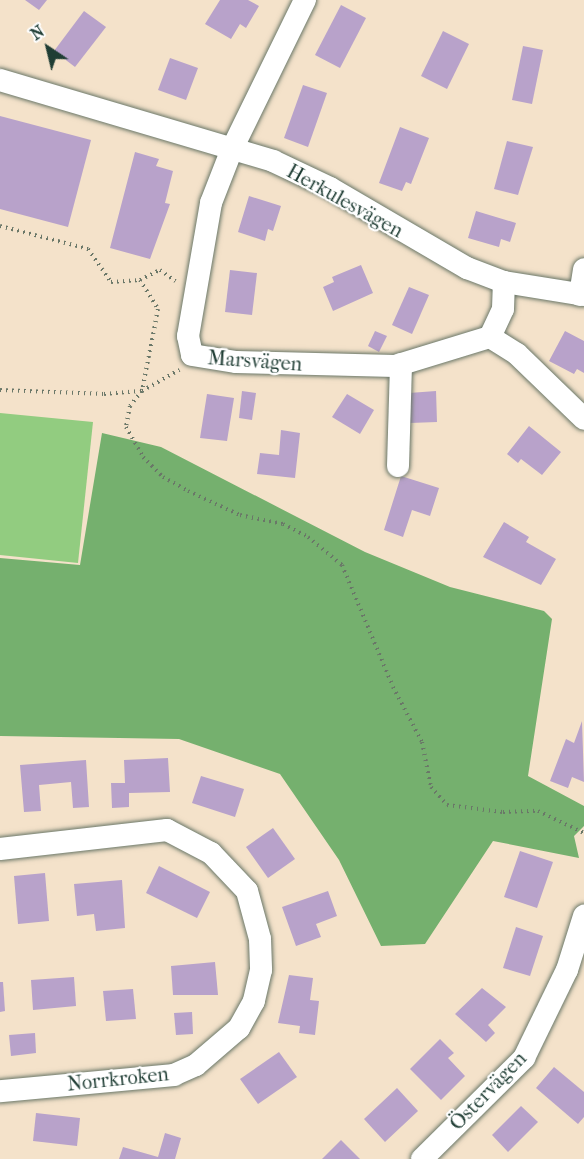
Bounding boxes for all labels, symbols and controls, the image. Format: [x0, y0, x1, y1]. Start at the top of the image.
north arrow [18, 18, 78, 78]
text: N [27, 22, 48, 44]
street label: Herkulesvägen [283, 159, 407, 243]
street label: Marsvägen [207, 346, 303, 376]
street label: Östervägen [445, 1047, 531, 1135]
street label: Norrkroken [66, 1062, 170, 1096]

